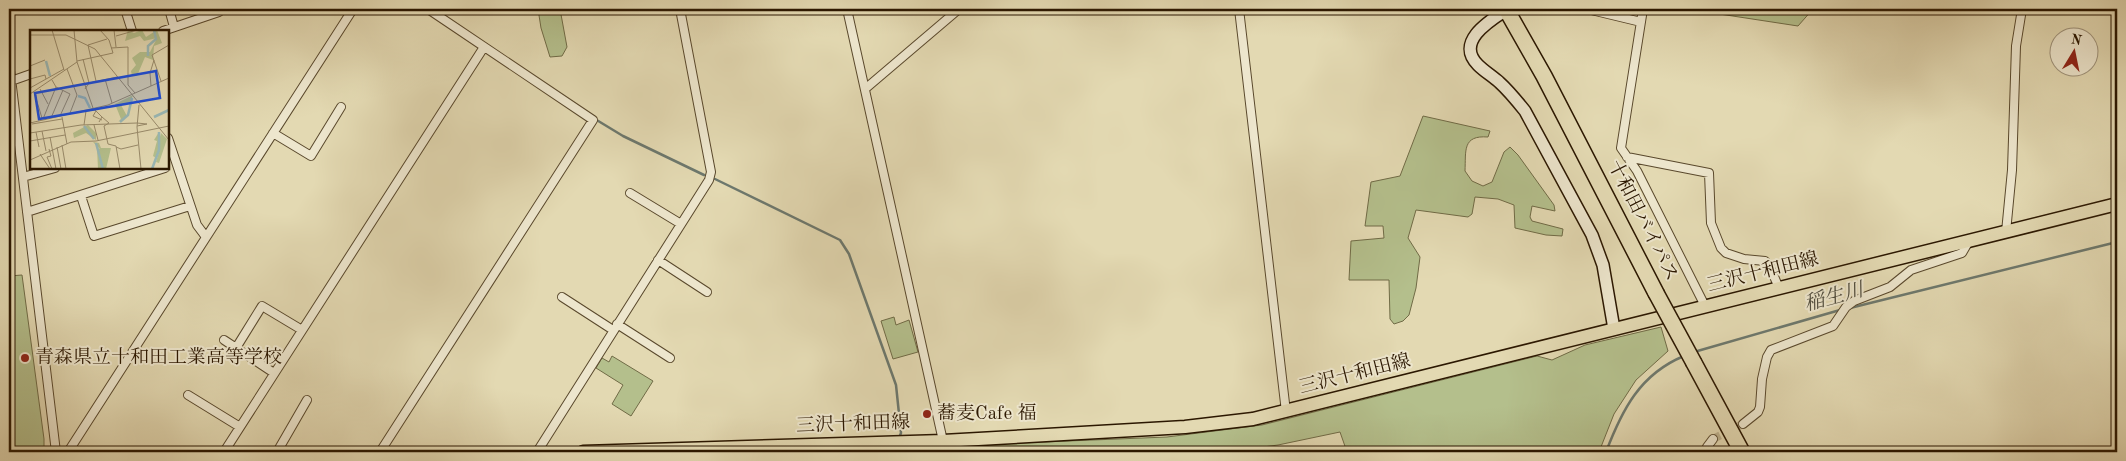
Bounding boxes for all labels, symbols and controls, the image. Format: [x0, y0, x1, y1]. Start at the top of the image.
north arrow [2048, 28, 2098, 78]
inset map [30, 30, 169, 169]
text: N [2070, 32, 2083, 48]
street label: 十和田バイパス [1603, 157, 1682, 284]
street label: 三沢十和田線 [1705, 248, 1821, 296]
water label: 稲生川 [1802, 278, 1867, 315]
place label: 青森県立十和田工業高等学校 [35, 347, 282, 368]
street label: 三沢十和田線 [1297, 350, 1413, 398]
marker: 青森県立十和田工業高等学校 [19, 352, 31, 364]
place label: 蕎麦Cafe 福 [937, 403, 1036, 424]
marker: 蕎麦Cafe 福 [921, 408, 933, 420]
street label: 三沢十和田線 [796, 412, 910, 436]

